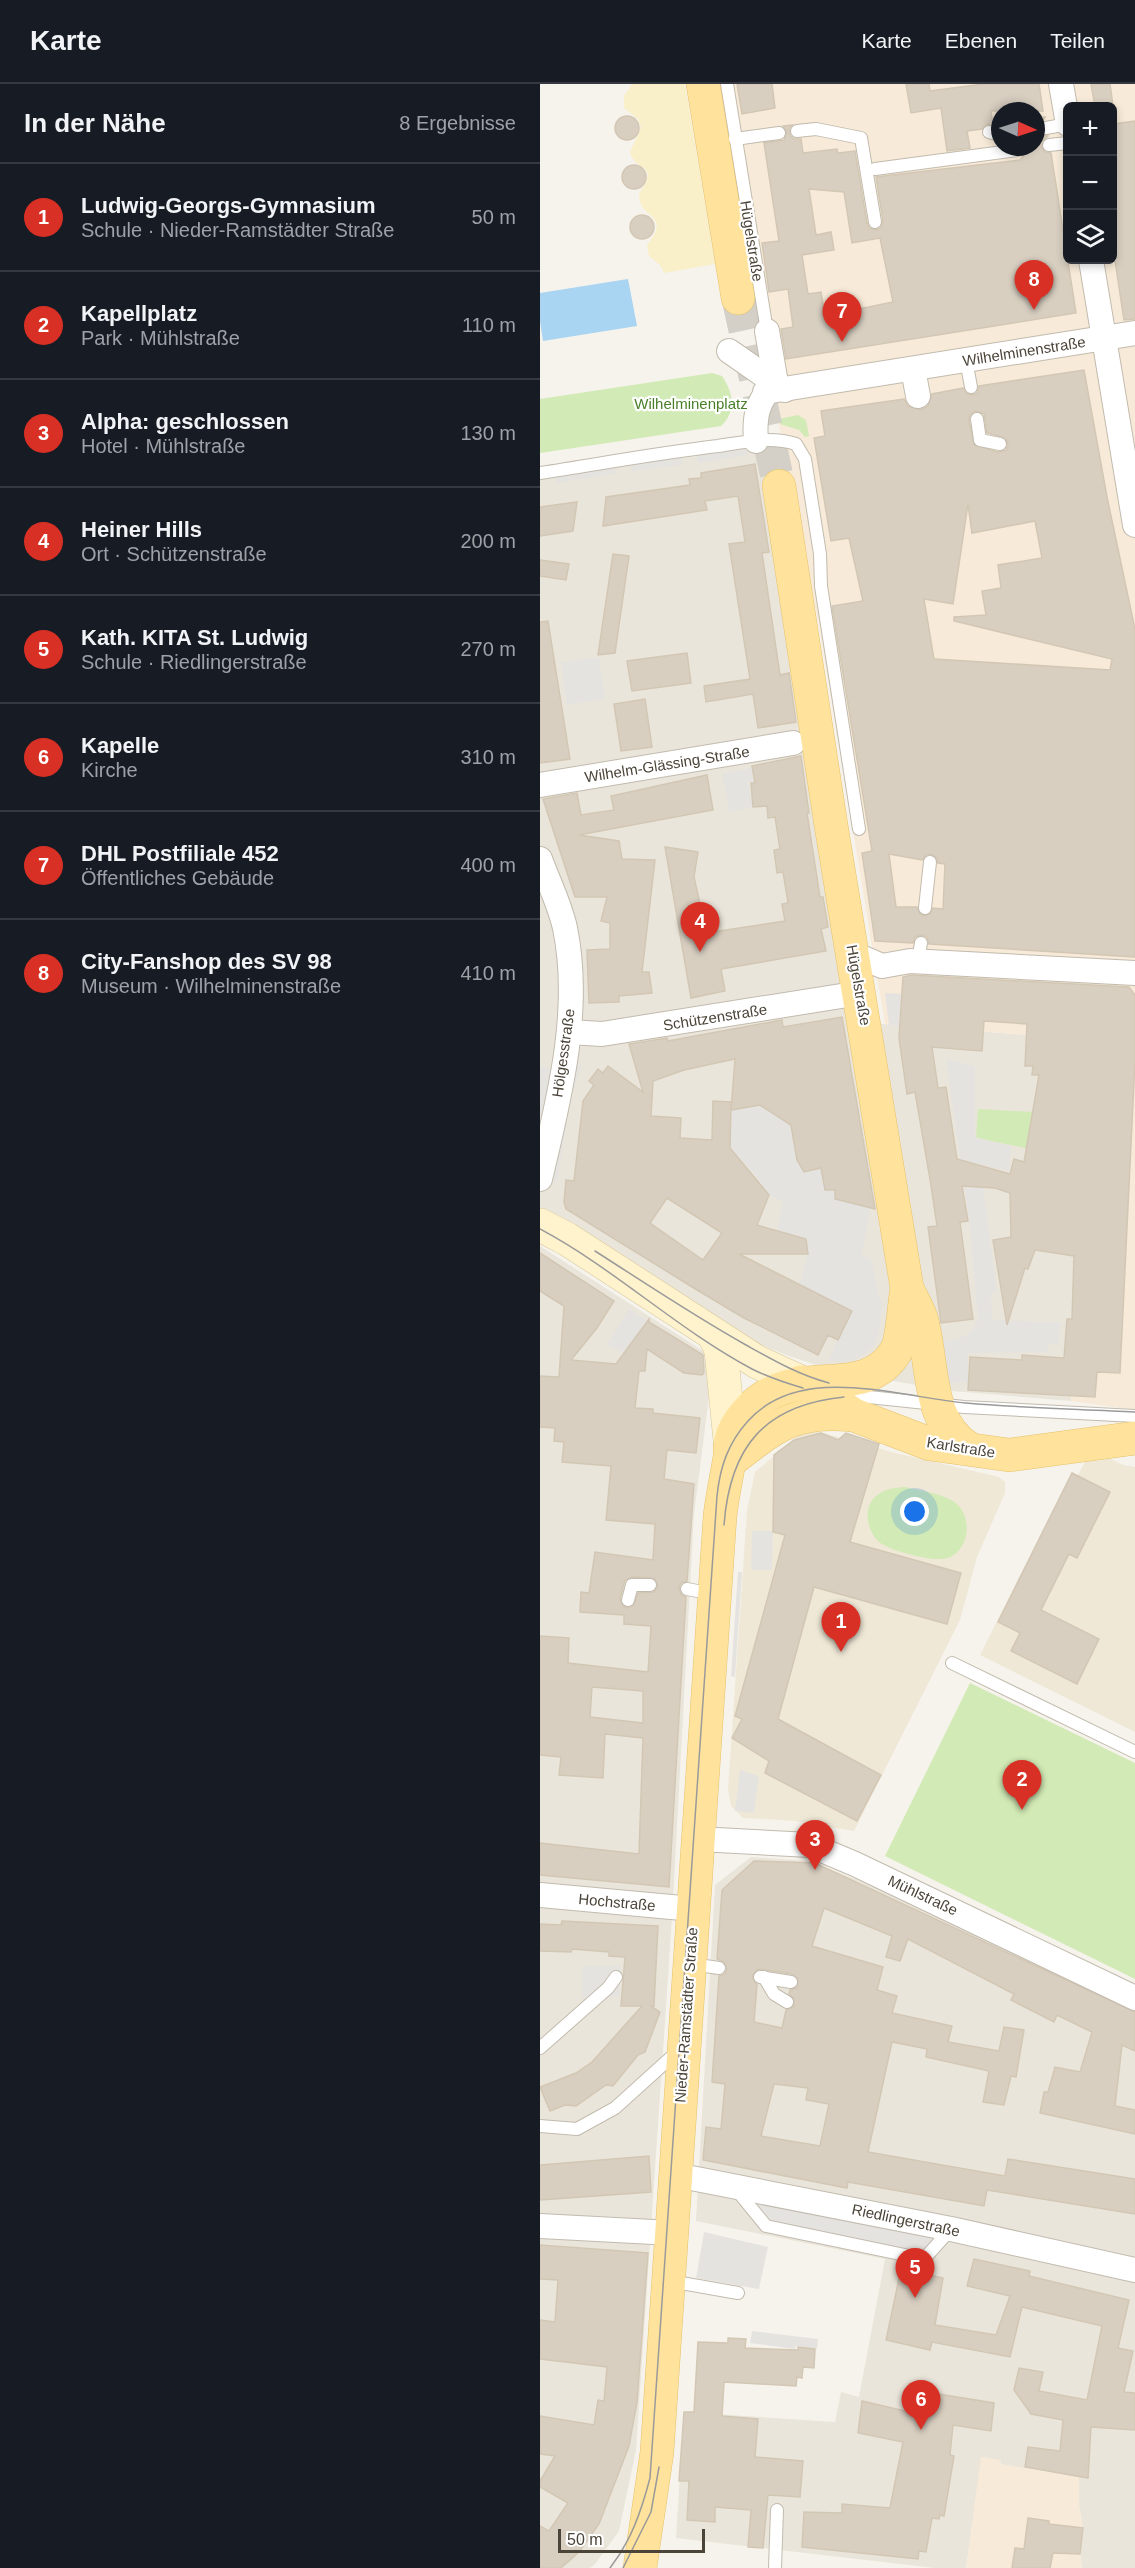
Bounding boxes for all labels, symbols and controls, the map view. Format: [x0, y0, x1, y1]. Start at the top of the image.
text: Karte [30, 25, 102, 56]
text: Karte [862, 29, 912, 52]
text: Ebenen [945, 29, 1017, 52]
text: Teilen [1050, 29, 1105, 52]
north arrow [991, 102, 1045, 156]
map controls [1063, 102, 1117, 264]
button: + [1063, 102, 1117, 156]
text: In der Nähe [24, 108, 166, 138]
text: 8 Ergebnisse [399, 112, 516, 134]
button: − [1063, 156, 1117, 210]
text: Ludwig-Georgs-Gymnasium [81, 193, 376, 218]
street label: Hügelstraße [737, 199, 767, 283]
text: 1 [38, 206, 49, 228]
text: 50 m [472, 206, 516, 228]
button: layers [1063, 210, 1117, 264]
text: Schule · Nieder-Ramstädter Straße [81, 219, 394, 241]
pin: 8 [1014, 260, 1054, 310]
pin: 7 [822, 292, 862, 342]
text: Kapellplatz [81, 301, 197, 326]
text: 2 [38, 314, 49, 336]
text: 110 m [462, 314, 516, 336]
text: Park · Mühlstraße [81, 327, 240, 349]
street label: Wilhelminenstraße [961, 333, 1087, 369]
park label: Wilhelminenplatz [634, 395, 748, 412]
text: Alpha: geschlossen [81, 409, 289, 434]
text: 3 [38, 422, 49, 444]
text: 130 m [460, 422, 516, 444]
text: Hotel · Mühlstraße [81, 435, 246, 457]
text: Heiner Hills [81, 517, 202, 542]
text: 4 [38, 530, 49, 552]
text: 200 m [460, 530, 516, 552]
text: Ort · Schützenstraße [81, 543, 267, 565]
text: Kath. KITA St. Ludwig [81, 625, 308, 650]
text: 5 [38, 638, 49, 660]
text: 270 m [460, 638, 516, 660]
text: Schule · Riedlingerstraße [81, 651, 307, 673]
text: Kapelle [81, 733, 159, 758]
street label: Wilhelm-Glässing-Straße [583, 743, 751, 785]
text: 6 [38, 746, 49, 768]
text: 310 m [460, 746, 516, 768]
text: Kirche [81, 759, 138, 781]
text: DHL Postfiliale 452 [81, 841, 279, 866]
text: 7 [38, 854, 49, 876]
text: 400 m [460, 854, 516, 876]
text: Öffentliches Gebäude [81, 867, 274, 889]
pin: 4 [680, 902, 720, 952]
street label: Hügelstraße [844, 943, 874, 1027]
text: City-Fanshop des SV 98 [81, 949, 332, 974]
text: 8 [38, 962, 49, 984]
text: 410 m [460, 962, 516, 984]
text: Museum · Wilhelminenstraße [81, 975, 341, 997]
street label: Schützenstraße [662, 1000, 768, 1034]
street label: Hölgesstraße [548, 1008, 578, 1098]
street label: Karlstraße [926, 1433, 996, 1461]
your location [900, 1497, 929, 1526]
pin: 1 [822, 1602, 860, 1652]
pin: 2 [1002, 1760, 1042, 1810]
pin: 3 [796, 1820, 834, 1870]
street label: Mühlstraße [885, 1871, 961, 1919]
street label: Hochstraße [578, 1890, 656, 1914]
street label: Nieder-Ramstädter Straße [671, 1927, 701, 2103]
street label: Riedlingerstraße [850, 2200, 962, 2240]
pin: 5 [896, 2248, 934, 2298]
pin: 6 [902, 2380, 940, 2430]
scale bar [558, 2526, 705, 2554]
text: 50 m [567, 2531, 603, 2548]

